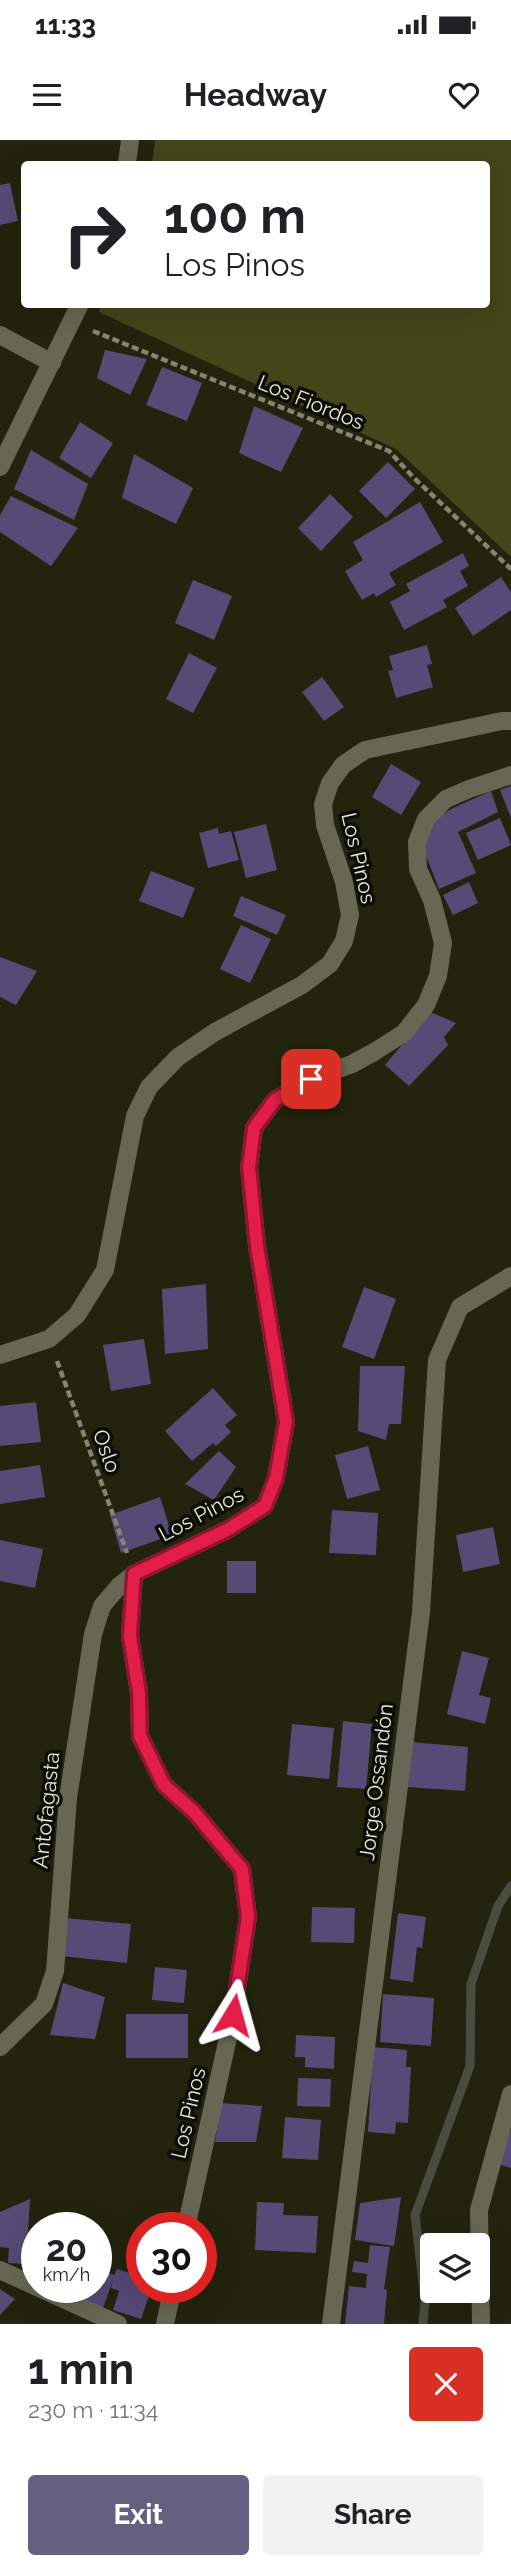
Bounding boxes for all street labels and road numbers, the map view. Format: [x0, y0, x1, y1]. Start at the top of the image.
street label: Los Fiordos [254, 369, 368, 435]
street label: Los Pinos [336, 810, 382, 906]
street label: Oslo [88, 1426, 126, 1476]
street label: Los Pinos [154, 1481, 248, 1547]
street label: Jorge Ossandón [354, 1702, 398, 1862]
street label: Antofagasta [27, 1751, 65, 1869]
street label: Los Pinos [165, 2065, 211, 2161]

